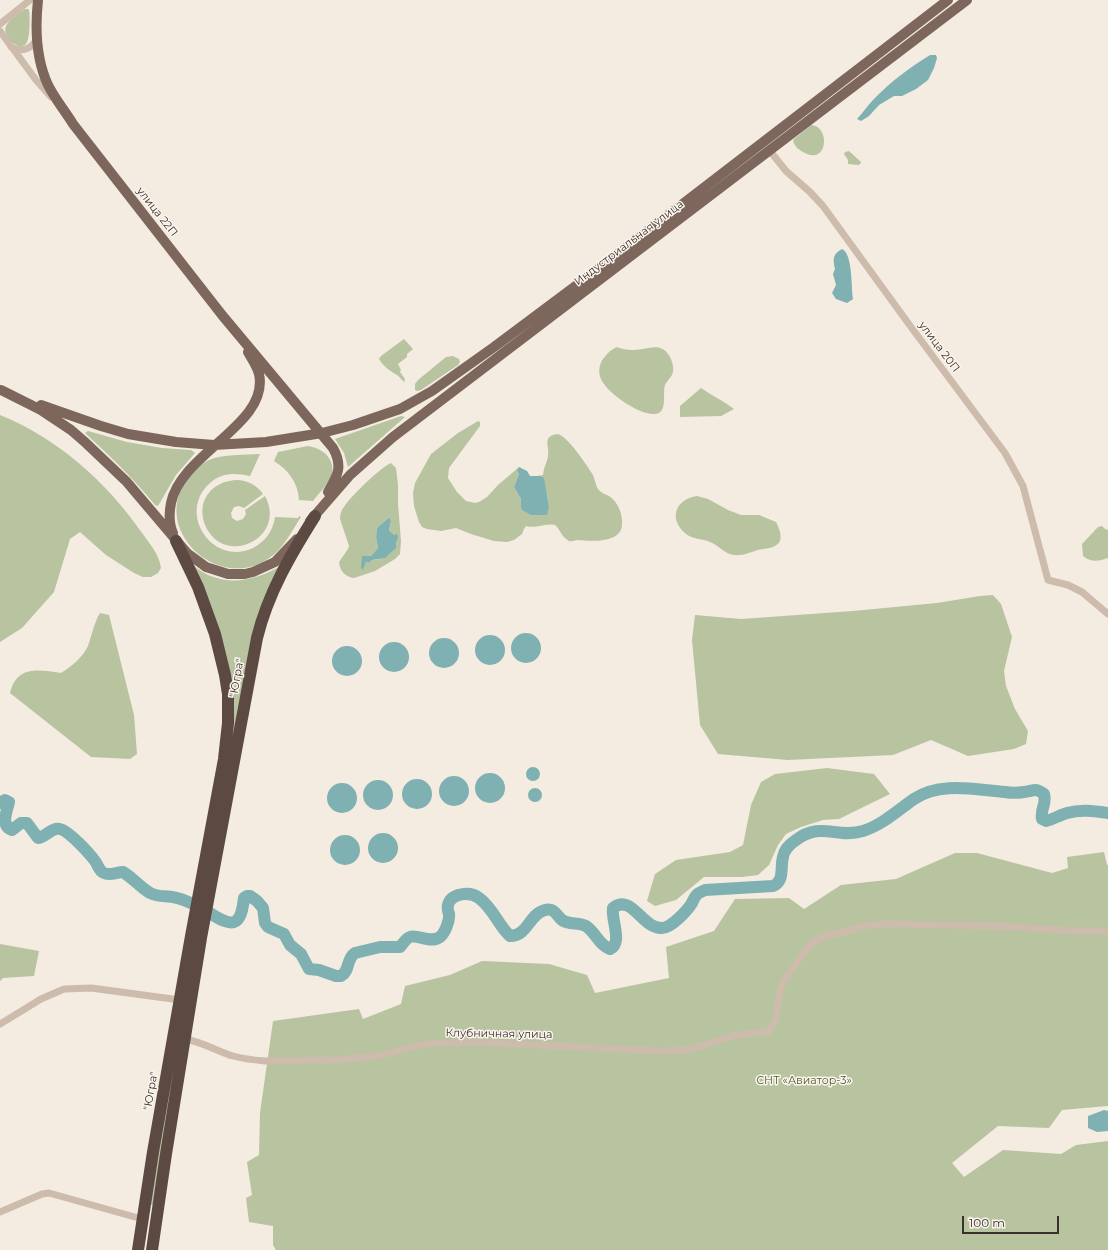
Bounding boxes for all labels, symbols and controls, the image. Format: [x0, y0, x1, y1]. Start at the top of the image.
street label: улица 22П [134, 185, 180, 239]
street label: Индустриальная улица [572, 198, 686, 288]
street label: улица 20П [916, 319, 962, 375]
street label: "Югра" [227, 657, 247, 699]
street label: Клубничная улица [445, 1026, 553, 1042]
street label: "Югра" [141, 1070, 161, 1112]
park label: СНТ «Авиатор-3» [756, 1074, 852, 1088]
scale bar [964, 1208, 1061, 1234]
text: 100 m [969, 1215, 1005, 1230]

